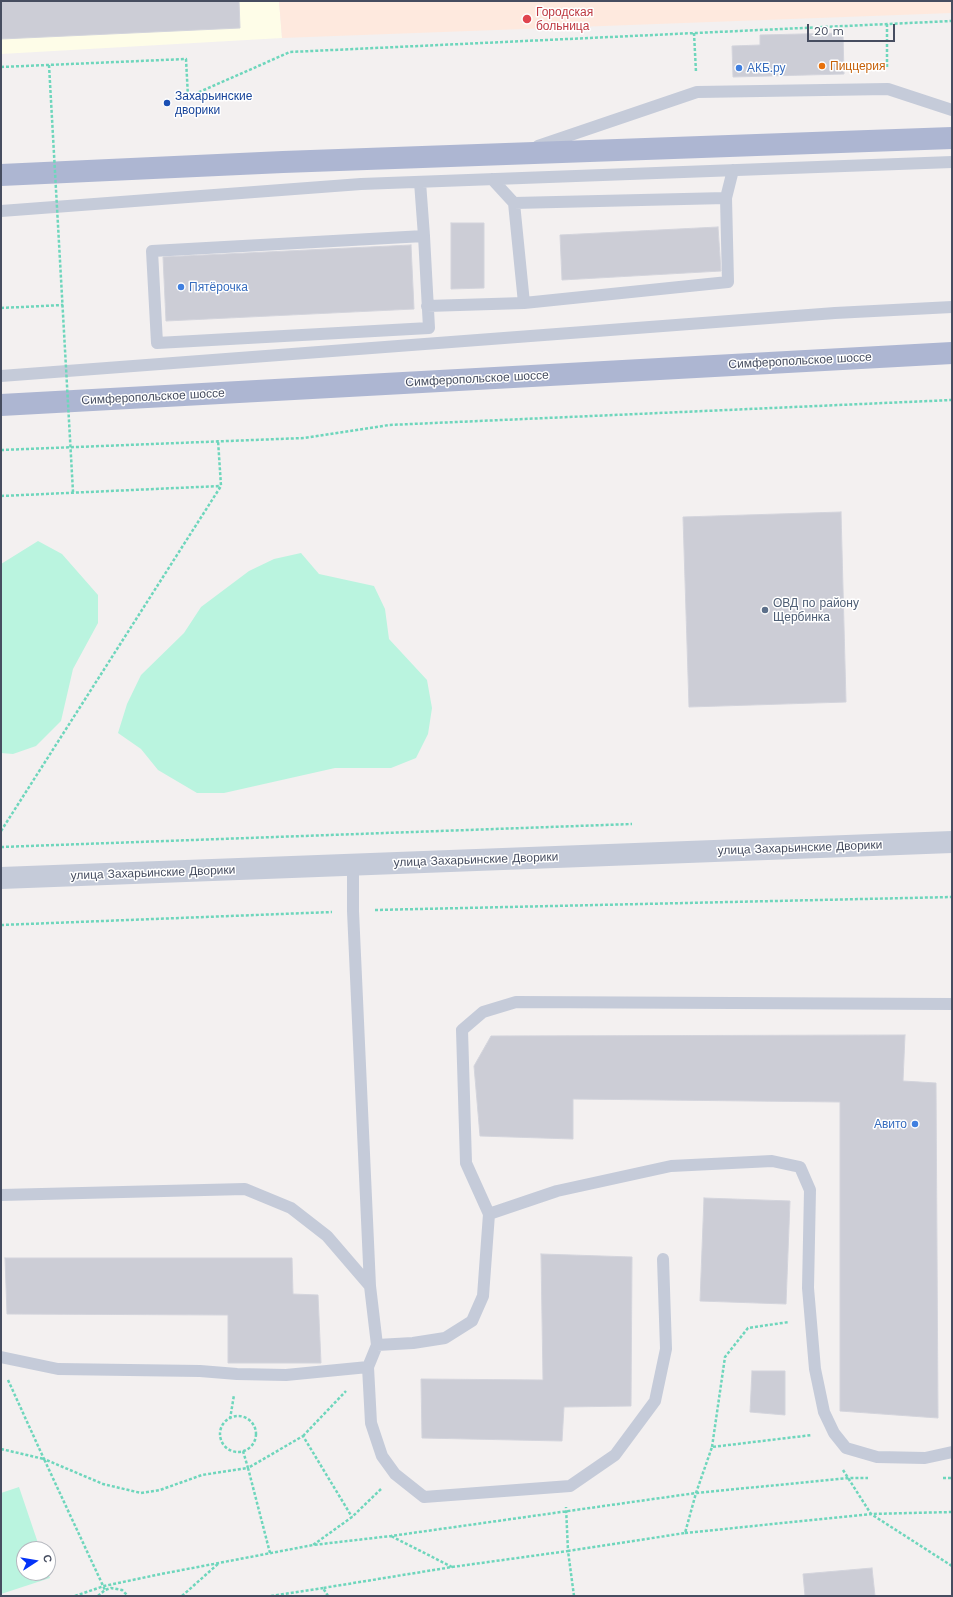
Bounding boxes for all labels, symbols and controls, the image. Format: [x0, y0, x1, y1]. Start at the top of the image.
place label: Городская больница [536, 5, 593, 33]
marker: Городская больница [521, 13, 533, 25]
scale bar [809, 16, 897, 42]
text: 20 m [814, 24, 844, 38]
place label: Пиццерия [830, 59, 885, 73]
place label: АКБ.ру [747, 61, 786, 75]
marker: Пиццерия [817, 61, 827, 71]
marker: АКБ.ру [734, 63, 744, 73]
place label: Захарьинские дворики [175, 89, 252, 117]
marker: Захарьинские дворики [162, 98, 172, 108]
place label: Пятёрочка [189, 280, 248, 294]
marker: Пятёрочка [176, 282, 186, 292]
street label: Симферопольское шоссе [728, 350, 872, 372]
street label: Симферопольское шоссе [405, 368, 549, 390]
street label: Симферопольское шоссе [81, 386, 225, 408]
place label: ОВД по району Щербинка [773, 596, 859, 624]
marker: ОВД по району Щербинка [760, 605, 770, 615]
street label: улица Захарьинские Дворики [717, 838, 883, 858]
street label: улица Захарьинские Дворики [393, 850, 559, 870]
street label: улица Захарьинские Дворики [70, 863, 236, 883]
place label: Авито [874, 1117, 907, 1131]
marker: Авито [910, 1119, 920, 1129]
north arrow [16, 1541, 56, 1581]
text: С [40, 1553, 54, 1564]

